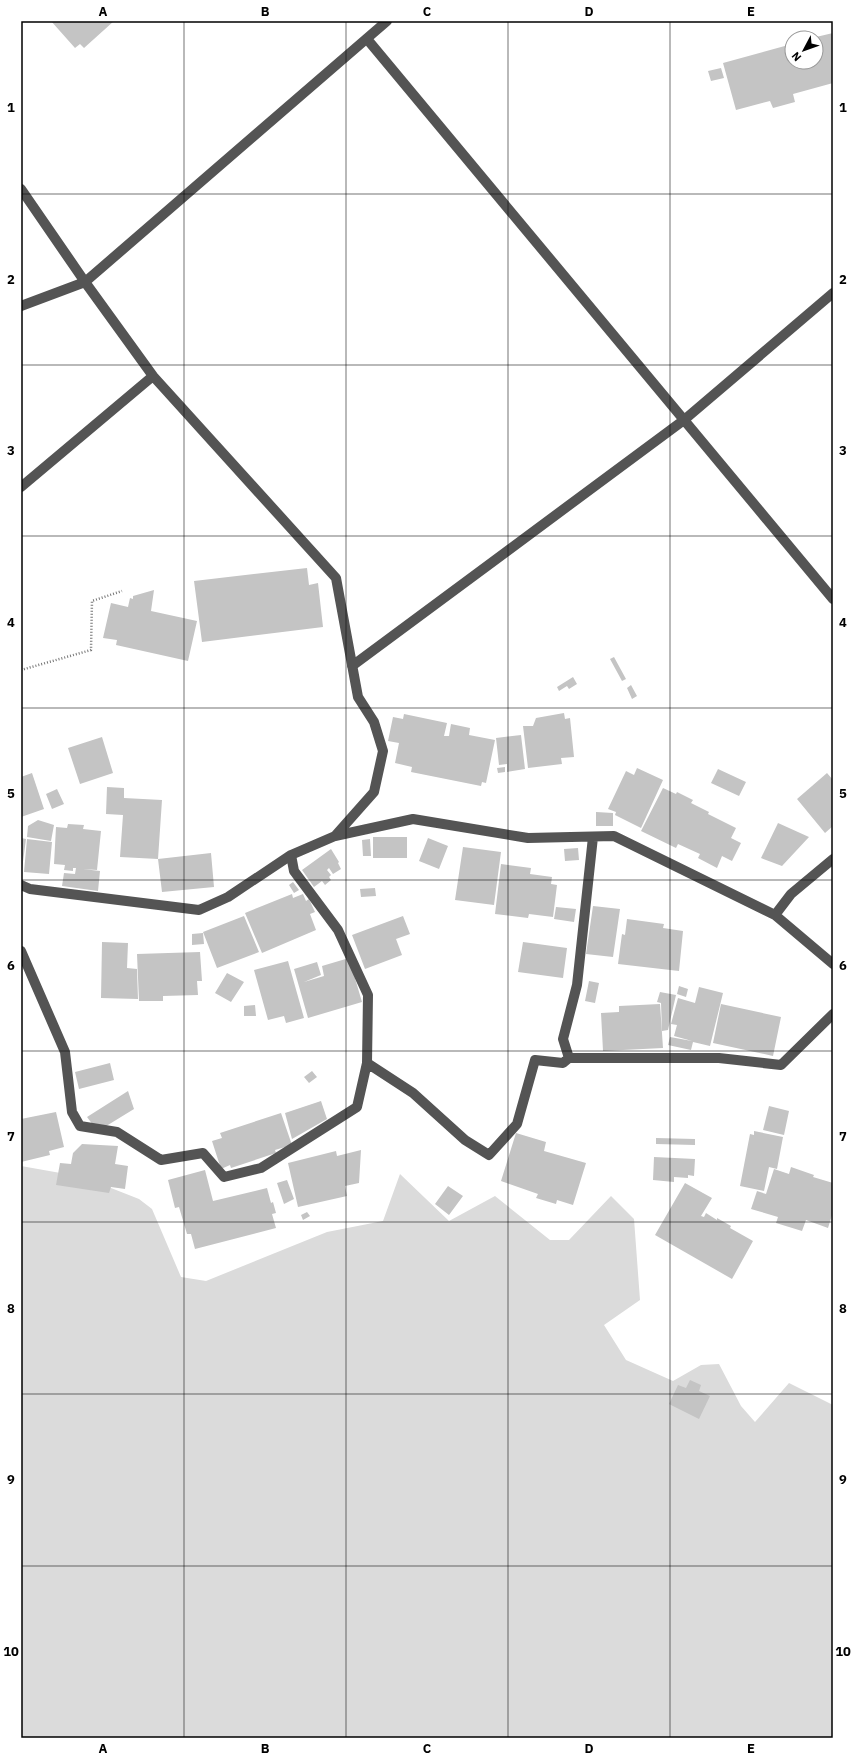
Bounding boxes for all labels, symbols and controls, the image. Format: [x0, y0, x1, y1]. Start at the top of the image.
text: A [99, 3, 108, 20]
text: B [261, 3, 270, 20]
text: C [423, 3, 432, 20]
text: D [584, 3, 594, 20]
text: E [747, 3, 755, 20]
north arrow [784, 30, 824, 70]
text: N [789, 49, 804, 64]
text: 1 [7, 99, 15, 116]
text: 1 [839, 99, 847, 116]
text: 2 [7, 271, 15, 288]
text: 2 [839, 271, 847, 288]
text: 3 [7, 442, 15, 459]
text: 3 [839, 442, 847, 459]
text: 4 [7, 614, 15, 631]
text: 4 [839, 614, 847, 631]
text: 5 [7, 785, 15, 802]
text: 5 [839, 785, 847, 802]
text: 6 [7, 957, 15, 974]
text: 6 [839, 957, 847, 974]
text: 7 [7, 1128, 15, 1145]
text: 7 [839, 1128, 847, 1145]
text: 8 [7, 1300, 15, 1317]
text: 8 [839, 1300, 847, 1317]
text: 9 [7, 1471, 15, 1488]
text: 9 [839, 1471, 847, 1488]
text: 10 [3, 1643, 19, 1660]
text: 10 [835, 1643, 851, 1660]
text: A [99, 1740, 108, 1757]
text: B [261, 1740, 270, 1757]
text: C [423, 1740, 432, 1757]
text: D [584, 1740, 594, 1757]
text: E [747, 1740, 755, 1757]

